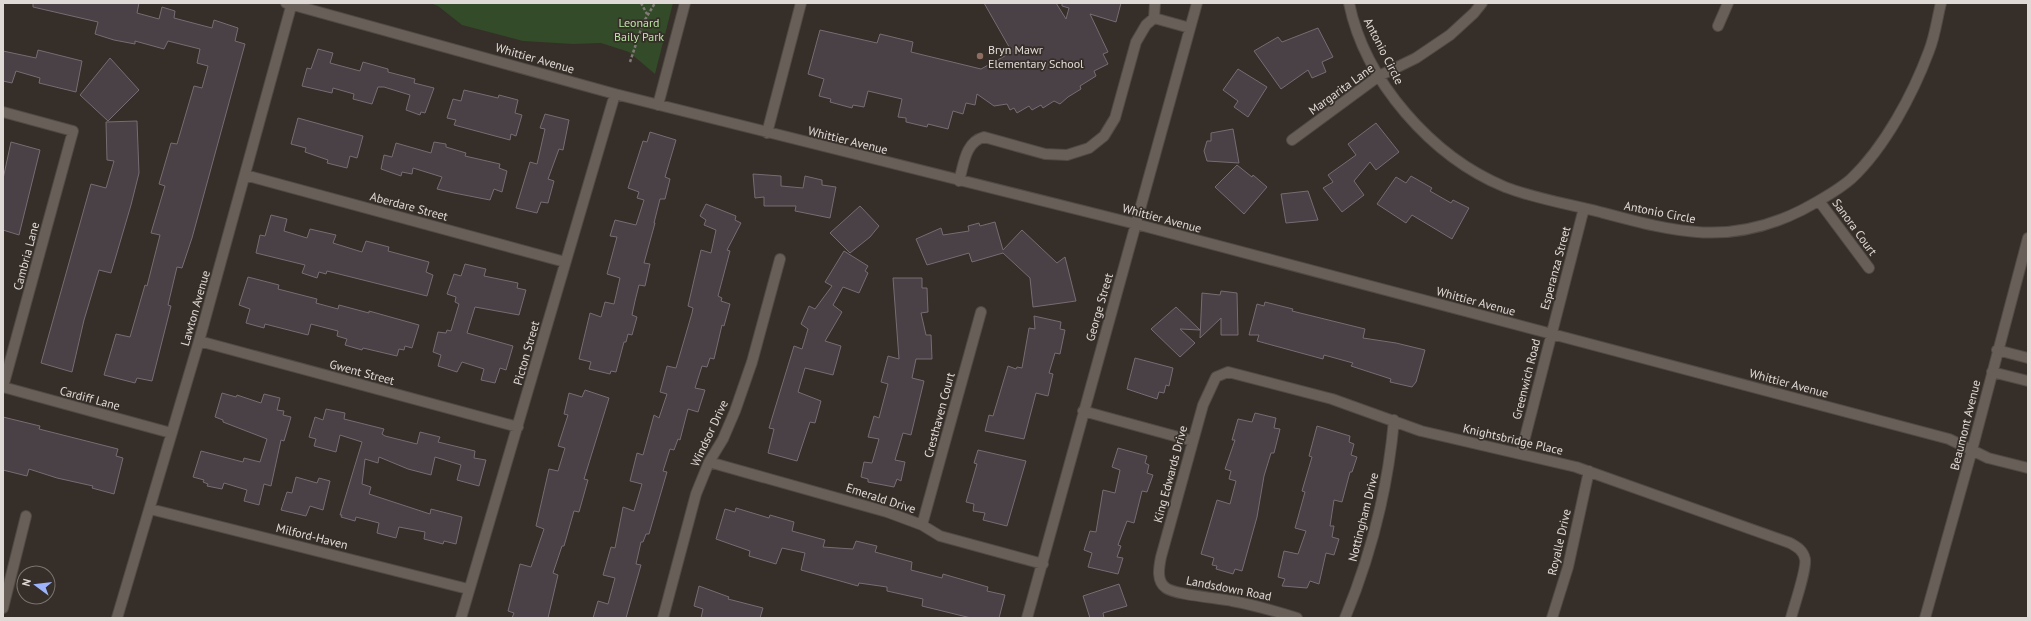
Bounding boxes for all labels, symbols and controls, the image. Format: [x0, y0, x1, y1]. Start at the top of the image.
park label: Leonard Baily Park [614, 15, 664, 44]
street label: Antonio Circle [1361, 15, 1407, 87]
street label: Whittier Avenue [494, 40, 576, 76]
place label: Bryn Mawr Elementary School [988, 42, 1084, 71]
marker: Bryn Mawr Elementary School [975, 51, 985, 61]
street label: Margarita Lane [1305, 60, 1377, 118]
street label: Whittier Avenue [807, 123, 889, 157]
street label: Aberdare Street [368, 188, 450, 224]
street label: Sanora Court [1829, 196, 1881, 258]
street label: Antonio Circle [1623, 198, 1697, 226]
street label: Whittier Avenue [1121, 200, 1203, 236]
street label: Cambria Lane [10, 220, 42, 292]
street label: Esperanza Street [1537, 225, 1573, 311]
street label: Lawton Avenue [177, 268, 213, 348]
street label: George Street [1082, 271, 1116, 343]
street label: Whittier Avenue [1435, 283, 1517, 319]
street label: Picton Street [510, 319, 542, 387]
street label: Greenwich Road [1509, 337, 1543, 421]
street label: Gwent Street [328, 356, 396, 388]
street label: Whittier Avenue [1748, 365, 1830, 401]
street label: Cresthaven Court [920, 371, 958, 459]
street label: Beaumont Avenue [1947, 378, 1983, 472]
street label: Cardiff Lane [58, 383, 122, 413]
street label: Windsor Drive [687, 397, 731, 469]
street label: Knightsbridge Place [1461, 420, 1565, 458]
street label: King Edwards Drive [1150, 424, 1190, 524]
street label: Nottingham Drive [1345, 471, 1381, 563]
street label: Emerald Drive [844, 480, 918, 516]
street label: Royalle Drive [1544, 507, 1574, 577]
street label: Milford-Haven [275, 520, 349, 552]
north arrow [16, 565, 56, 605]
street label: Landsdown Road [1185, 572, 1273, 604]
text: N [19, 577, 34, 588]

